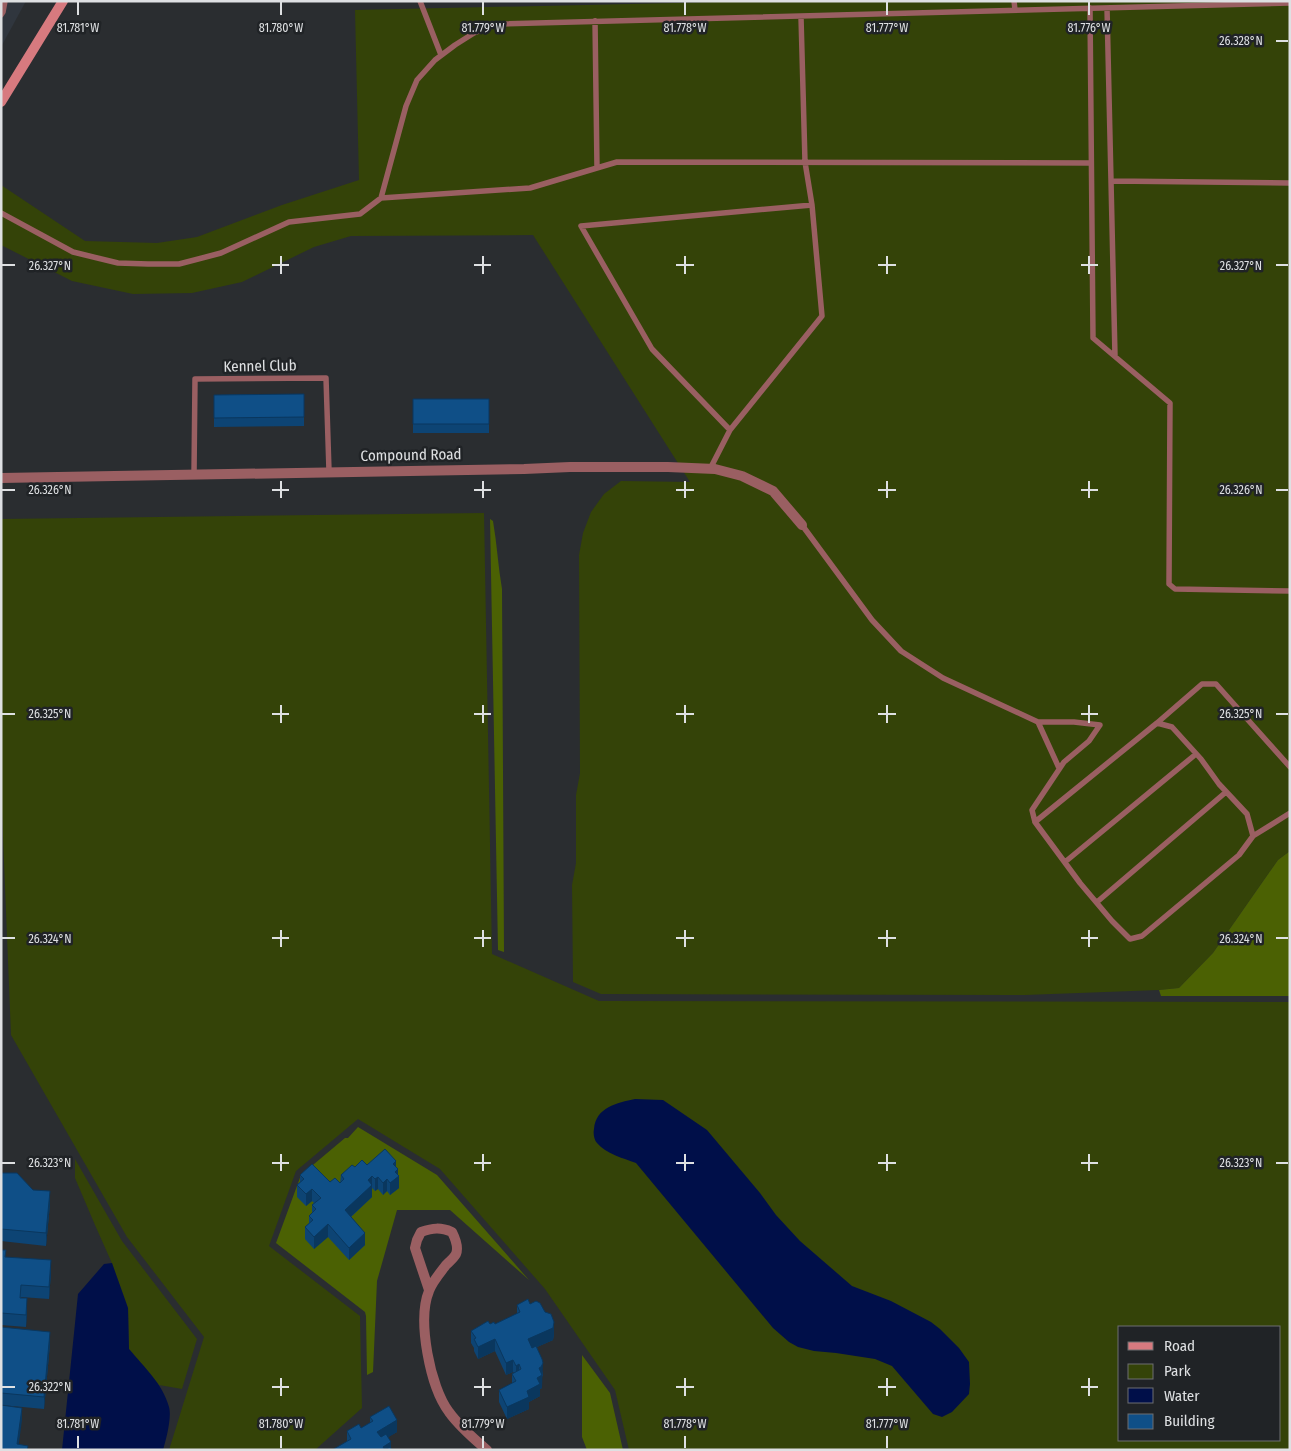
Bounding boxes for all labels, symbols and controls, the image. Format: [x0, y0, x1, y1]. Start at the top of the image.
text: 81.781°W [57, 21, 99, 35]
text: 81.780°W [259, 21, 303, 35]
text: 81.779°W [462, 21, 504, 35]
text: 81.778°W [663, 21, 707, 35]
text: 81.777°W [866, 21, 908, 35]
text: 81.776°W [1068, 21, 1110, 35]
text: 26.328°N [1219, 34, 1263, 48]
text: 26.327°N [29, 259, 71, 273]
text: 26.327°N [1220, 259, 1262, 273]
street label: Kennel Club [223, 356, 297, 376]
street label: Compound Road [360, 445, 462, 465]
text: 26.326°N [28, 483, 72, 497]
text: 26.326°N [1219, 483, 1263, 497]
text: 26.325°N [29, 707, 71, 721]
text: 26.325°N [1220, 707, 1262, 721]
text: 26.324°N [29, 932, 71, 946]
text: 26.324°N [1220, 932, 1262, 946]
text: 26.323°N [29, 1156, 71, 1170]
text: 26.323°N [1220, 1156, 1262, 1170]
legend [1118, 1326, 1281, 1441]
text: Road [1164, 1337, 1195, 1355]
text: Park [1164, 1362, 1191, 1380]
text: 26.322°N [29, 1380, 71, 1394]
text: Water [1164, 1387, 1200, 1405]
text: Building [1164, 1412, 1215, 1430]
text: 81.781°W [57, 1417, 99, 1431]
text: 81.780°W [259, 1417, 303, 1431]
text: 81.779°W [462, 1417, 504, 1431]
text: 81.778°W [663, 1417, 707, 1431]
text: 81.777°W [866, 1417, 908, 1431]

